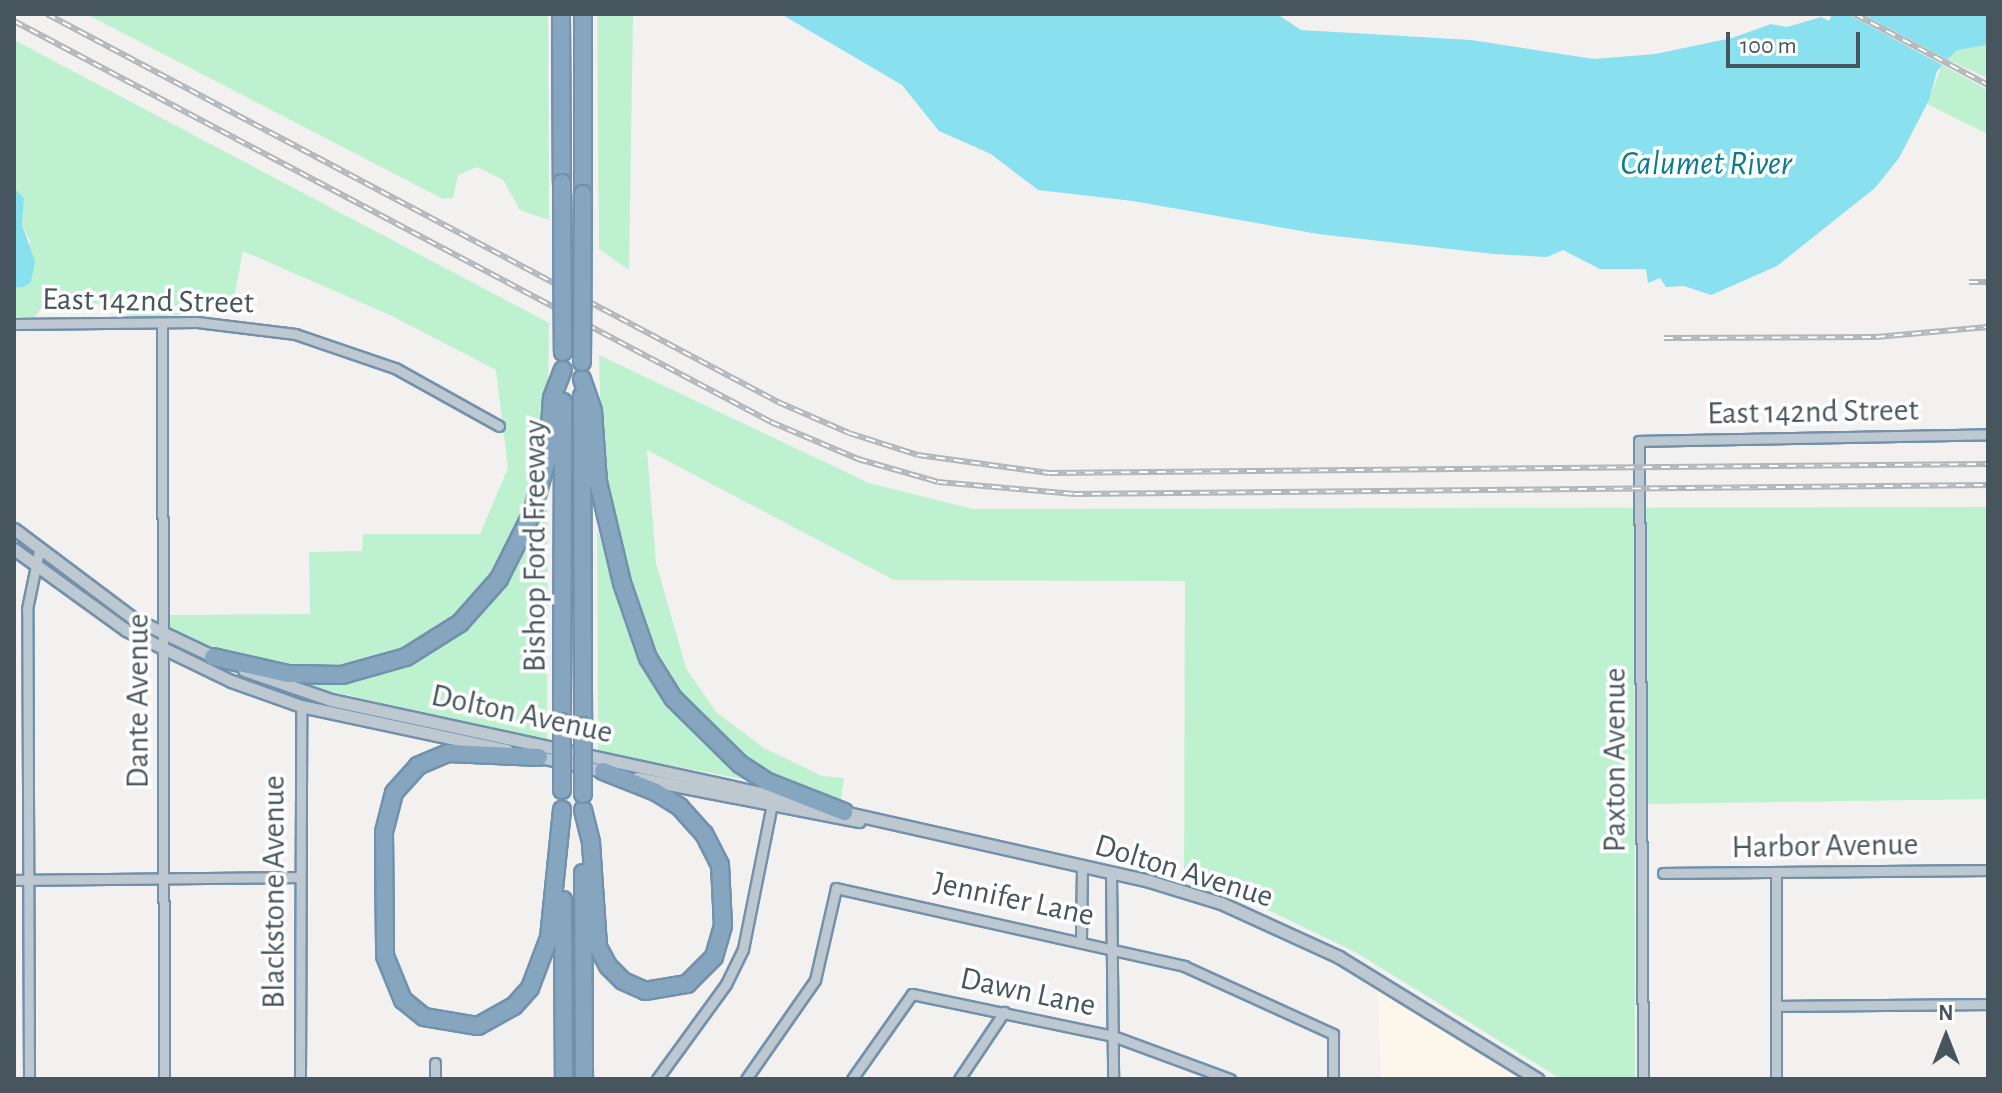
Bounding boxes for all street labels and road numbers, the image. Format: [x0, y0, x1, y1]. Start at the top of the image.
street label: East 142nd Street [42, 280, 254, 322]
street label: East 142nd Street [1707, 391, 1919, 433]
street label: Bishop Ford Freeway [516, 420, 554, 672]
street label: Dante Avenue [119, 614, 157, 788]
street label: Paxton Avenue [1596, 668, 1634, 852]
street label: Dolton Avenue [428, 676, 616, 752]
street label: Blackstone Avenue [255, 775, 293, 1009]
street label: Harbor Avenue [1731, 825, 1919, 867]
street label: Dolton Avenue [1090, 826, 1278, 916]
street label: Jennifer Lane [930, 863, 1098, 935]
street label: Dawn Lane [957, 959, 1099, 1025]

